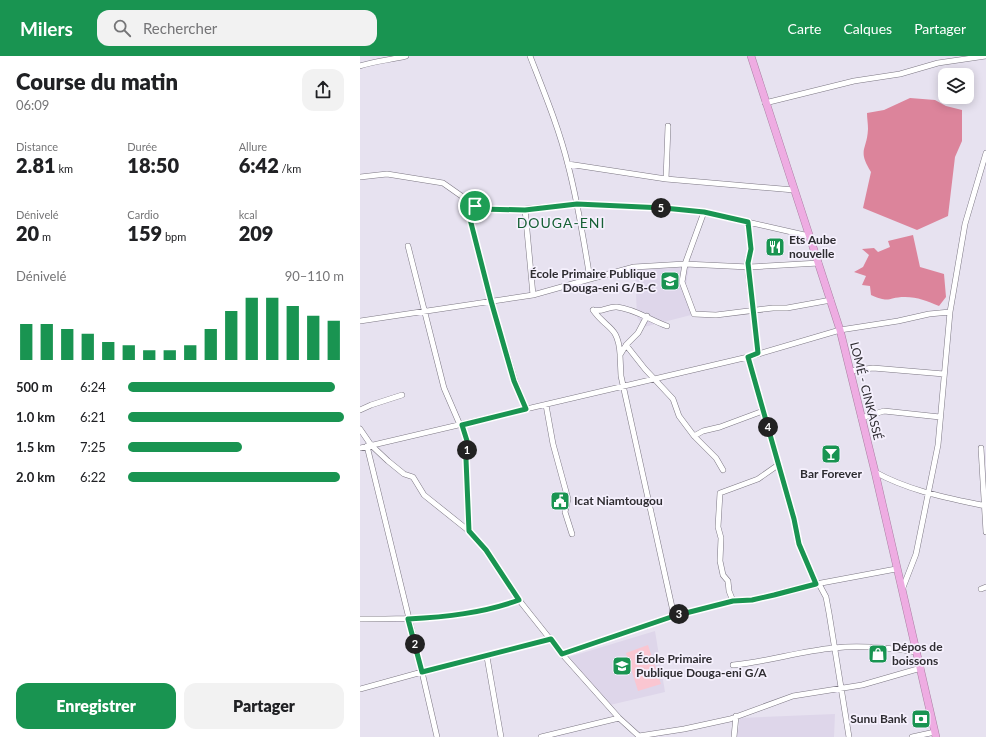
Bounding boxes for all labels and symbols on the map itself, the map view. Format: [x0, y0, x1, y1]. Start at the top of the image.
pin [458, 189, 492, 223]
pin: 5 [651, 198, 671, 218]
district label: DOUGA-ENI [517, 214, 605, 231]
place label: Ets Aube nouvelle [789, 232, 837, 261]
restaurant icon: Ets Aube nouvelle [764, 236, 786, 258]
place label: École Primaire Publique Douga-eni G/B-C [530, 266, 657, 295]
school or university icon: École Primaire Publique Douga-eni G/B-C [659, 270, 681, 292]
street label: LOMÉ - CINKASSÉ [847, 340, 886, 442]
pin: 4 [758, 417, 778, 437]
pin: 1 [457, 440, 477, 460]
bar icon: Bar Forever [820, 443, 842, 465]
place label: Bar Forever [800, 466, 862, 481]
public building icon: Icat Niamtougou [549, 490, 571, 512]
place label: Icat Niamtougou [574, 493, 663, 508]
pin: 3 [669, 604, 689, 624]
pin: 2 [405, 634, 425, 654]
place label: Dépos de boissons [892, 639, 943, 668]
shop icon: Dépos de boissons [867, 643, 889, 665]
place label: École Primaire Publique Douga-eni G/A [636, 651, 767, 680]
school or university icon: École Primaire Publique Douga-eni G/A [611, 655, 633, 677]
bank icon: Sunu Bank [910, 708, 932, 730]
place label: Sunu Bank [850, 711, 908, 726]

